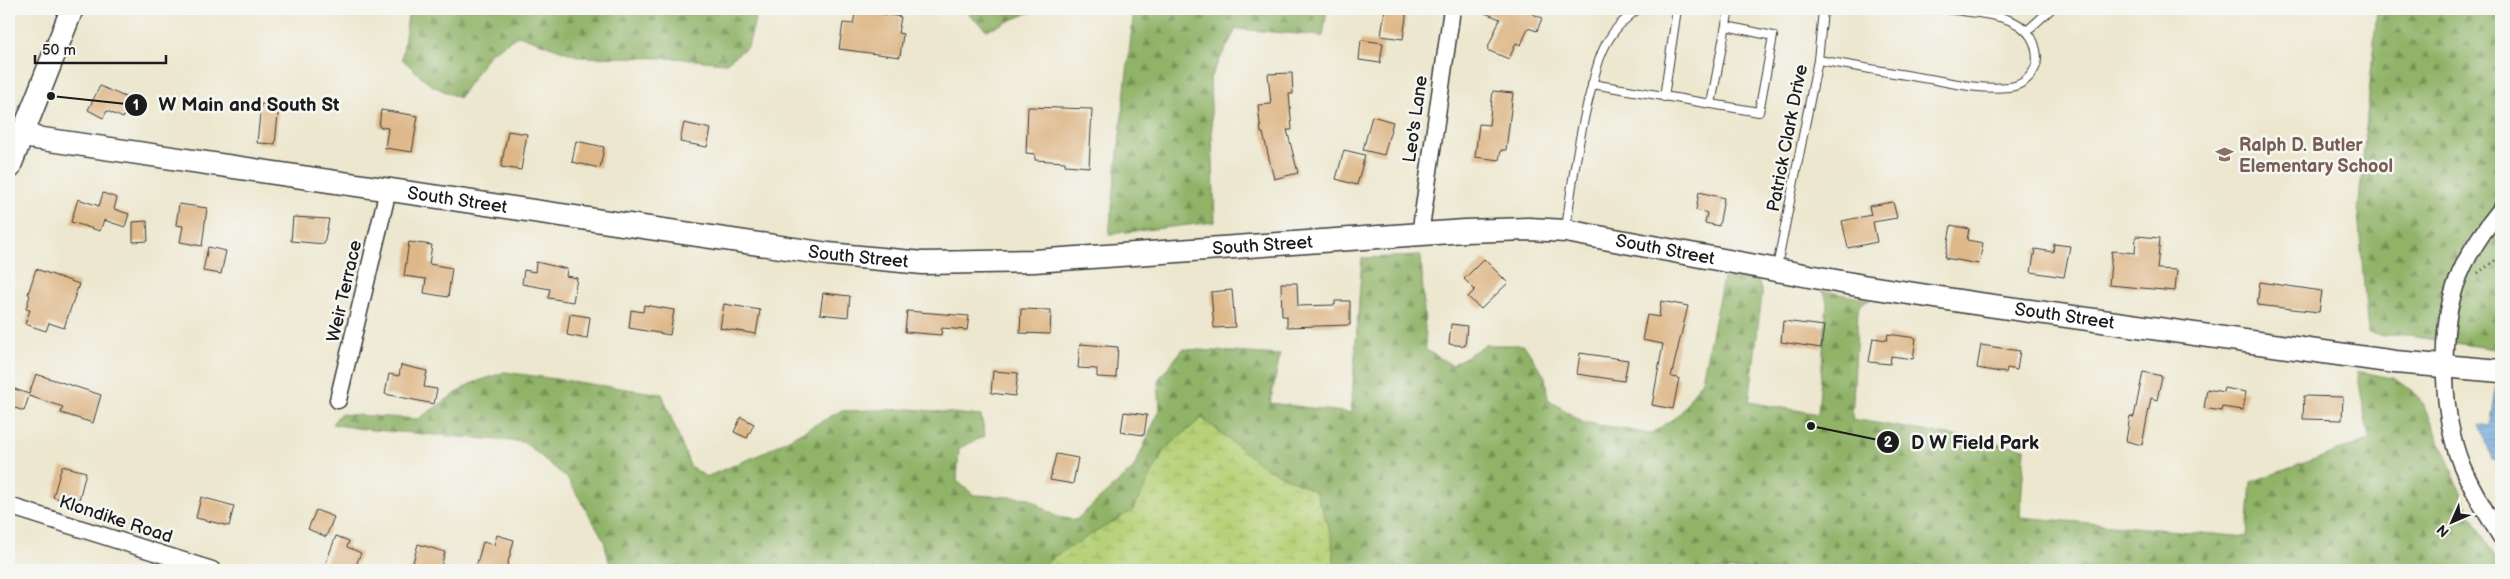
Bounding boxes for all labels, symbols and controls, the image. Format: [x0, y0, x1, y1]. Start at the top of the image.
scale bar [35, 32, 166, 64]
text: 50 m [42, 41, 76, 60]
street label: Patrick Clark Drive [1763, 62, 1812, 214]
street label: Leo's Lane [1399, 74, 1432, 164]
callout: W Main and South St [123, 88, 349, 122]
text: W Main and South St [159, 94, 340, 117]
text: 1 [133, 96, 139, 115]
place label: Ralph D. Butler Elementary School [2239, 135, 2393, 177]
school or university icon: Ralph D. Butler Elementary School [2215, 145, 2235, 165]
street label: South Street [406, 183, 509, 218]
street label: South Street [1614, 230, 1717, 269]
street label: South Street [1212, 232, 1314, 260]
street label: Weir Terrace [323, 238, 366, 344]
street label: South Street [807, 241, 910, 273]
street label: South Street [2013, 299, 2116, 334]
callout: D W Field Park [1876, 425, 2049, 459]
text: D W Field Park [1911, 432, 2039, 455]
text: 2 [1884, 433, 1893, 452]
street label: Klondike Road [56, 491, 175, 548]
north arrow [2428, 496, 2478, 546]
text: N [2433, 521, 2453, 541]

